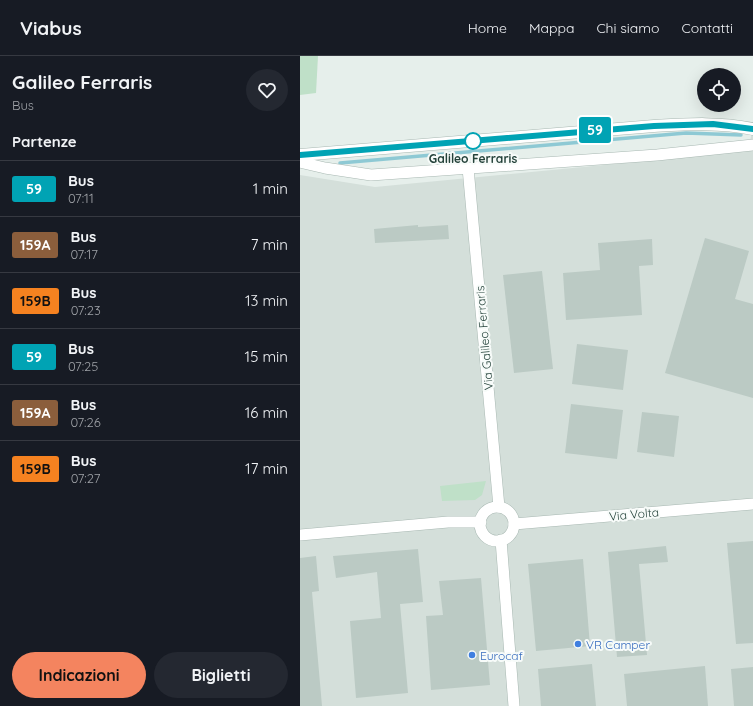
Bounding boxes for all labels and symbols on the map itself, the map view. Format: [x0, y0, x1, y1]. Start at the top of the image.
line badge: 59 [577, 117, 613, 143]
marker: Galileo Ferraris [464, 132, 482, 150]
place label: Galileo Ferraris [429, 151, 517, 166]
street label: Via Galileo Ferraris [472, 285, 496, 391]
street label: Via Volta [608, 504, 660, 524]
place label: VR Camper [586, 637, 650, 652]
marker: VR Camper [573, 639, 583, 649]
place label: Eurocaf [480, 648, 524, 663]
marker: Eurocaf [467, 650, 477, 660]

